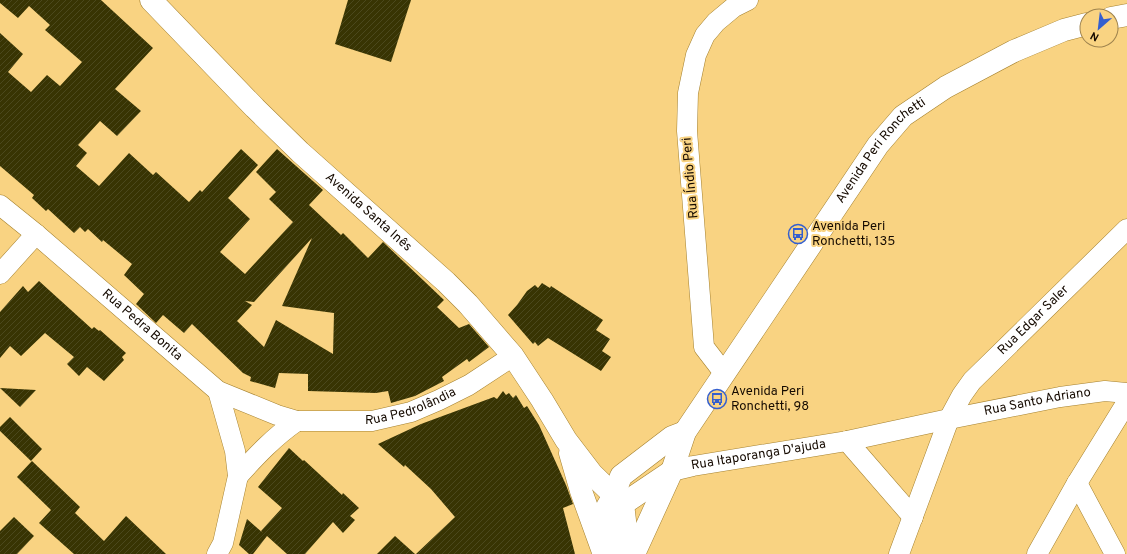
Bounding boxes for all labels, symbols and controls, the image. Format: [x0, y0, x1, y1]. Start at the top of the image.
north arrow [1079, 8, 1119, 48]
text: N [1088, 28, 1102, 44]
street label: Avenida Peri Ronchetti [833, 95, 929, 207]
street label: Rua Índio Peri [677, 137, 703, 219]
street label: Avenida Santa Inês [321, 170, 415, 255]
place label: Avenida Peri Ronchetti, 135 [812, 219, 895, 250]
bus stop icon: Avenida Peri Ronchetti, 135 [787, 223, 809, 245]
street label: Rua Edgar Saler [995, 282, 1073, 359]
street label: Rua Pedra Bonita [98, 286, 185, 364]
place label: Avenida Peri Ronchetti, 98 [731, 384, 809, 415]
street label: Rua Pedrolândia [365, 385, 459, 429]
street label: Rua Santo Adriano [983, 385, 1092, 420]
bus stop icon: Avenida Peri Ronchetti, 98 [706, 388, 728, 410]
street label: Rua Itaporanga D'ajuda [690, 437, 827, 474]

